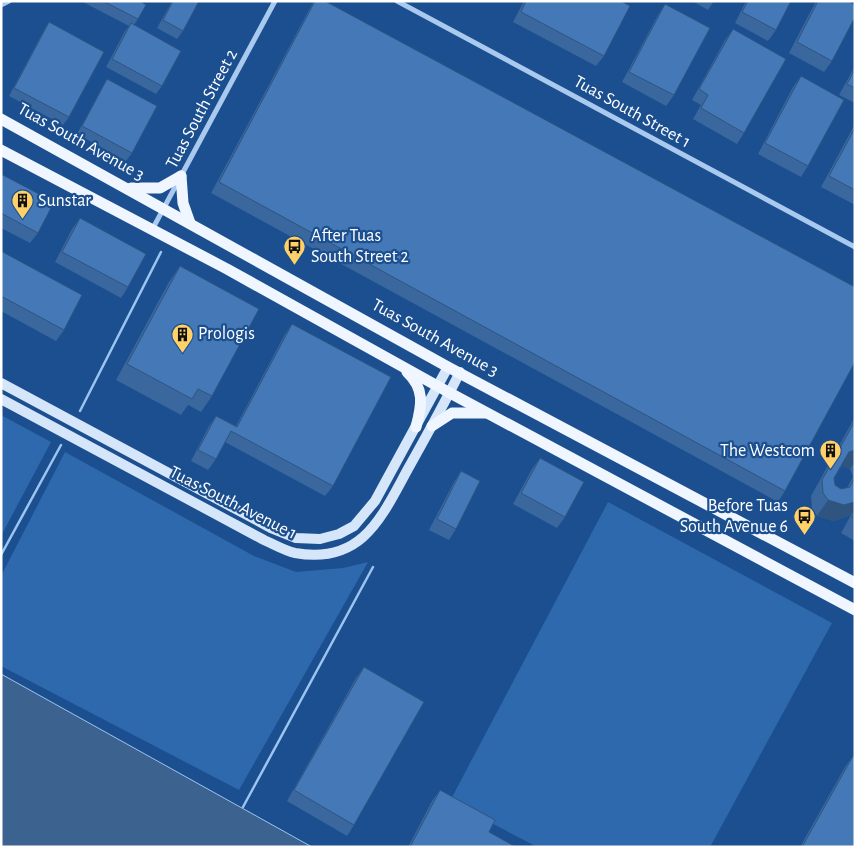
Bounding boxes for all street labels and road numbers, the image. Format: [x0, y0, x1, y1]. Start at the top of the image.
street label: Tuas South Street 2 [163, 46, 241, 172]
street label: Tuas South Street 1 [571, 73, 693, 151]
street label: Tuas South Avenue 3 [15, 100, 147, 184]
street label: Tuas South Avenue 3 [369, 296, 501, 380]
street label: Tuas South Avenue 1 [166, 463, 300, 543]

